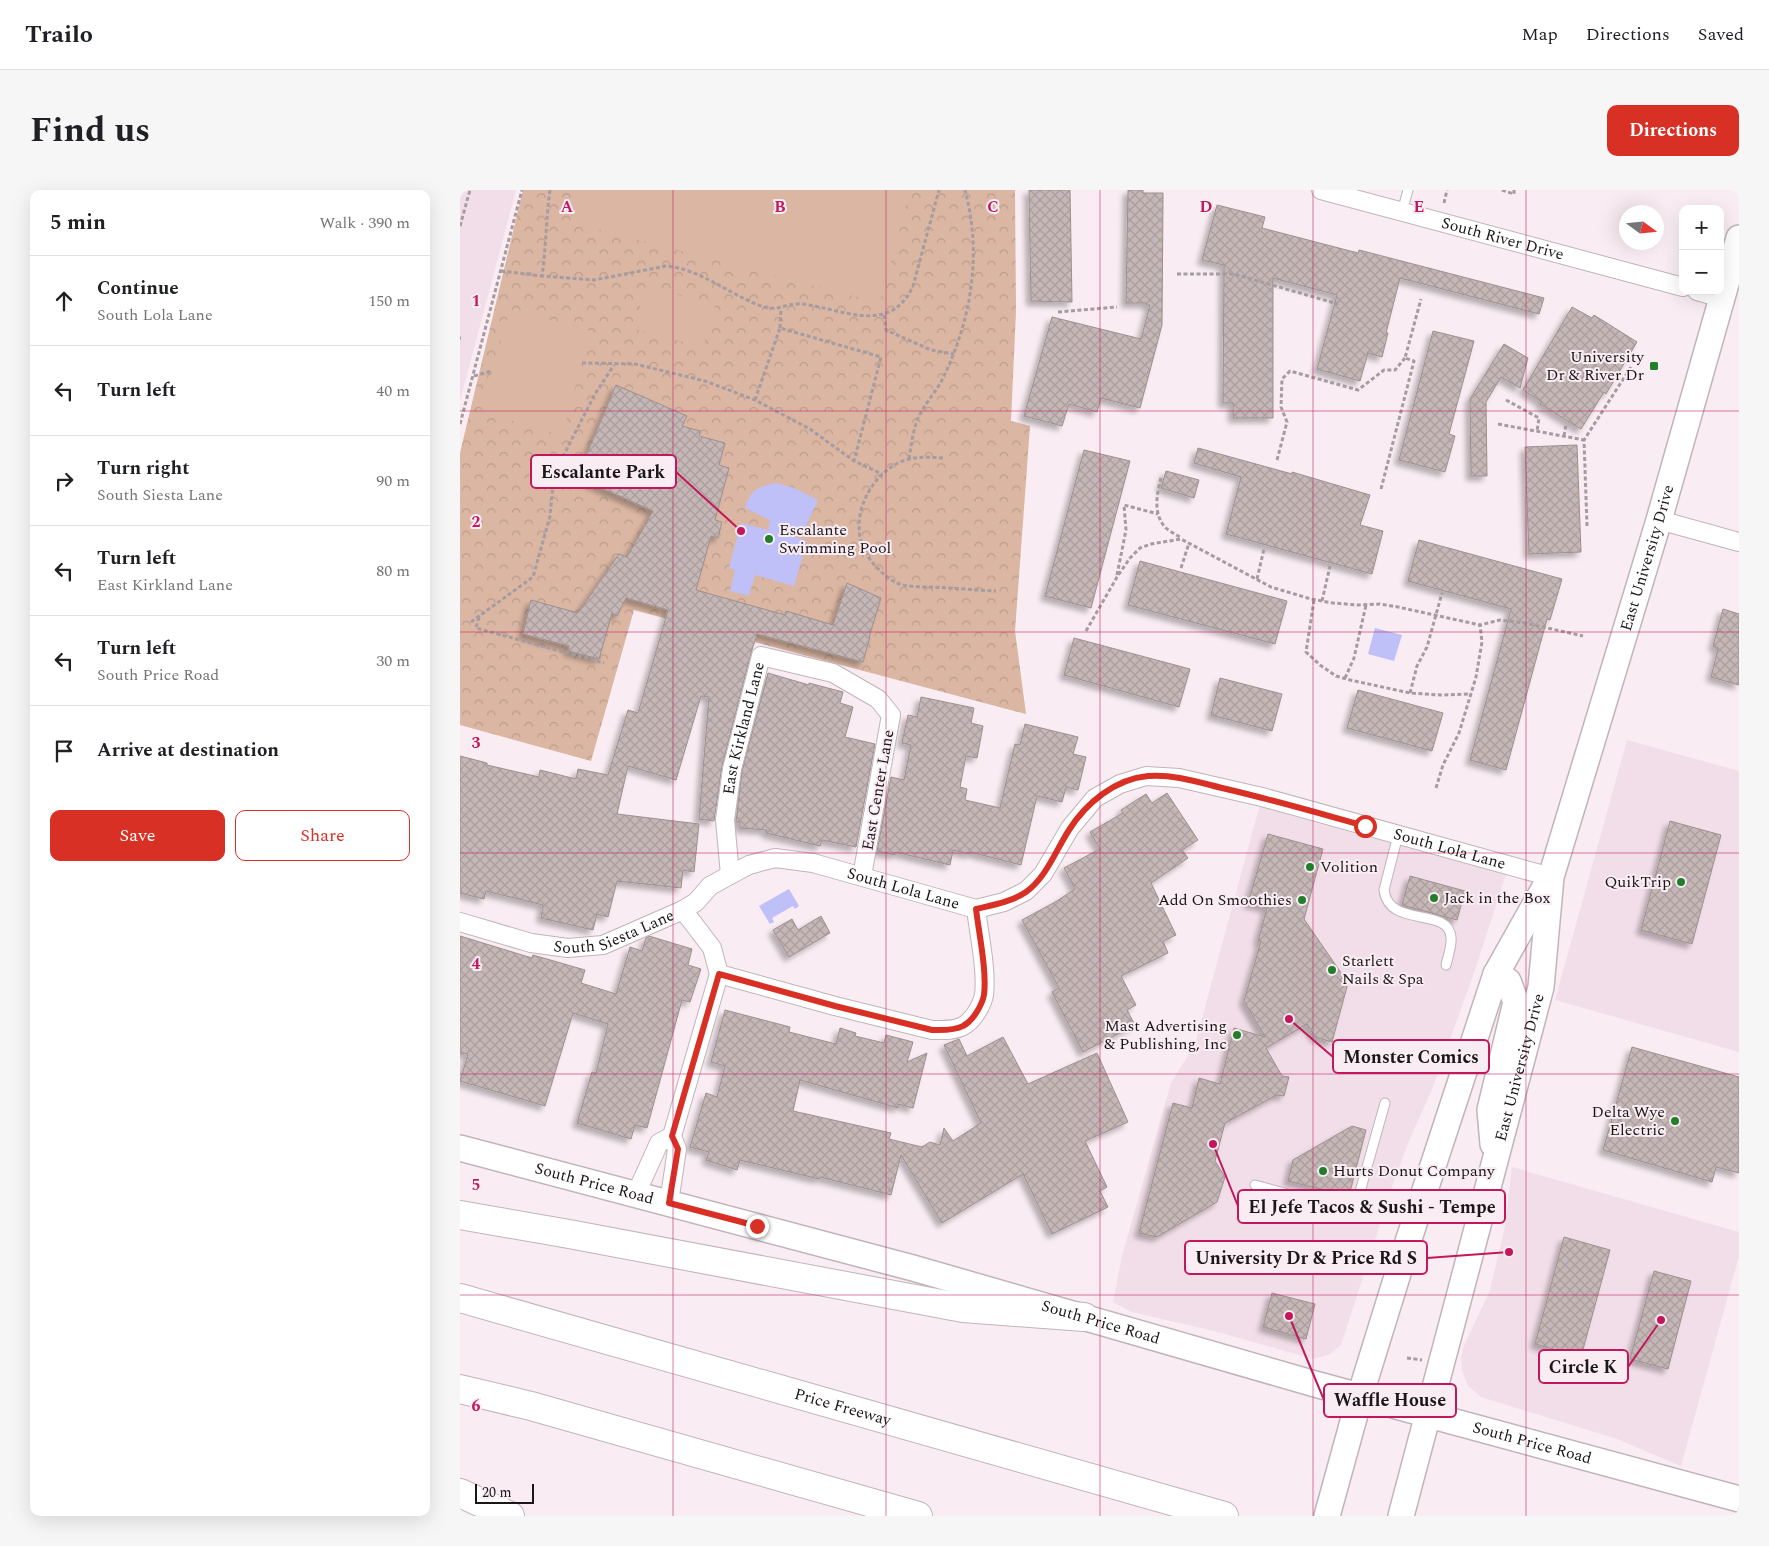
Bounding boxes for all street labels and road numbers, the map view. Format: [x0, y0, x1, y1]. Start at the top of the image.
street label: South River Drive [1439, 211, 1567, 267]
street label: East University Drive [1614, 482, 1680, 634]
street label: East Kirkland Lane [717, 659, 771, 796]
street label: East Center Lane [856, 728, 900, 852]
street label: South Lola Lane [1391, 822, 1509, 876]
street label: South Lola Lane [844, 861, 962, 916]
street label: South Siesta Lane [552, 903, 678, 960]
street label: East University Drive [1489, 991, 1551, 1144]
street label: South Price Road [532, 1156, 657, 1211]
street label: South Price Road [1039, 1294, 1163, 1351]
street label: Price Freeway [792, 1382, 895, 1433]
street label: South Price Road [1470, 1415, 1594, 1471]

